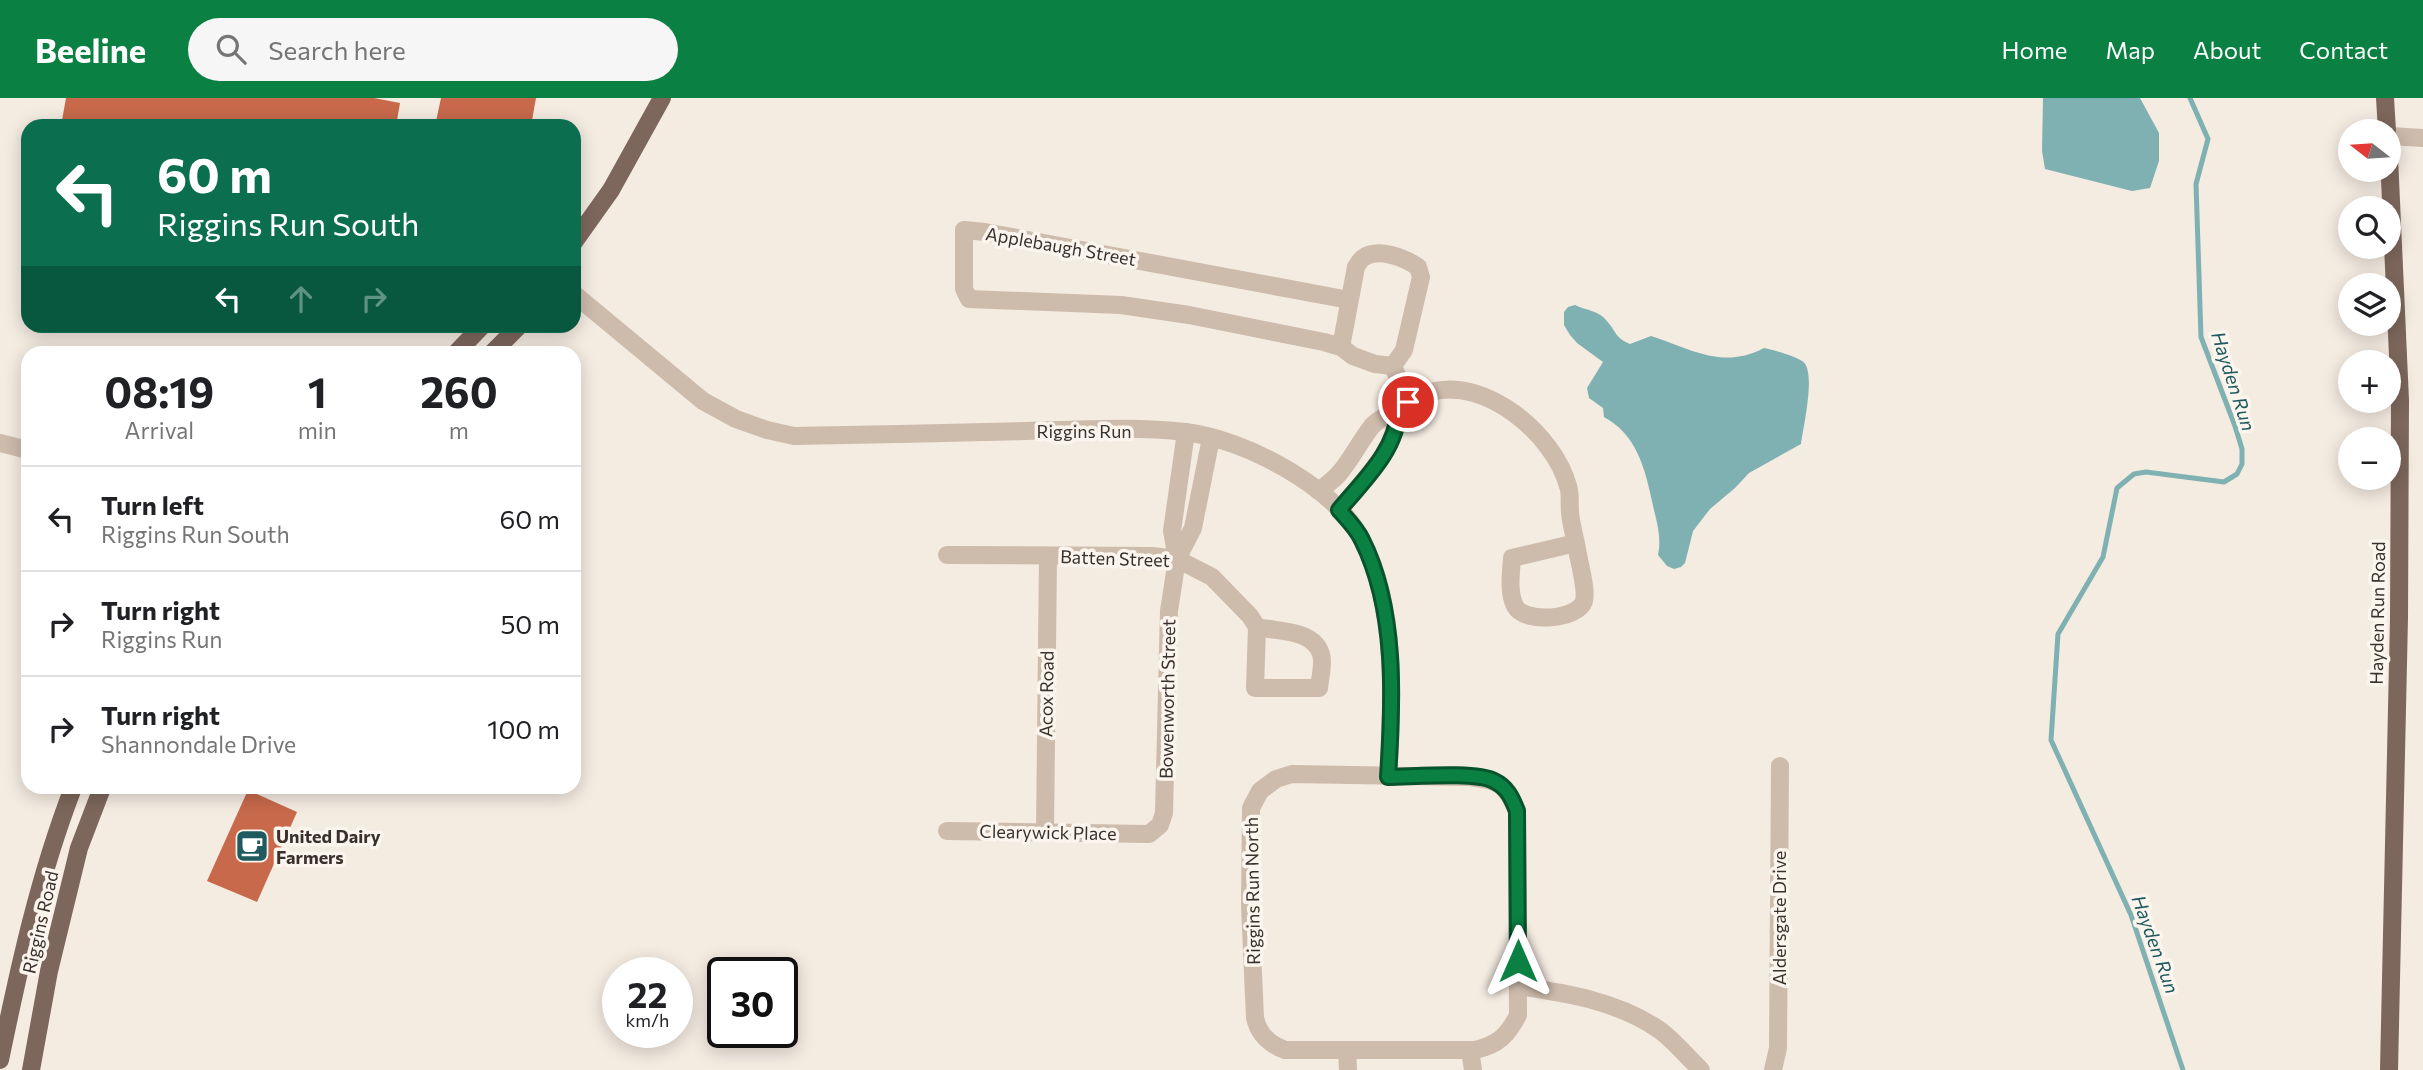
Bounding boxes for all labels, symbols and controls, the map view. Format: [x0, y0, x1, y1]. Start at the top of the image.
search box [188, 18, 678, 81]
text: Beeline [35, 29, 146, 70]
icon: search [212, 30, 250, 68]
text: Search here [268, 34, 406, 65]
text: Home [2002, 35, 2068, 64]
text: Map [2106, 35, 2155, 64]
text: About [2193, 35, 2261, 64]
text: Contact [2299, 35, 2388, 64]
north arrow [2338, 119, 2401, 182]
map controls [2338, 119, 2401, 490]
text: 60 m [157, 143, 272, 203]
icon: left [42, 147, 133, 238]
button: search [2338, 196, 2401, 259]
text: Riggins Run South [157, 203, 419, 243]
street label: Applebaugh Street [984, 222, 1138, 270]
button: layers [2338, 273, 2401, 336]
icon: left [209, 280, 247, 318]
icon: ahead [282, 280, 320, 318]
icon: right [355, 280, 393, 318]
water label: Hayden Run [2207, 328, 2261, 434]
button: + [2338, 350, 2401, 413]
text: 08:19 [104, 365, 214, 417]
text: 1 [308, 365, 327, 417]
text: 260 [420, 365, 498, 417]
pin [1378, 372, 1438, 432]
icon: arrive [1389, 383, 1427, 421]
text: Arrival [125, 416, 194, 444]
text: min [298, 416, 337, 444]
text: m [449, 416, 469, 444]
street label: Riggins Run [1036, 420, 1132, 442]
button: − [2338, 427, 2401, 490]
text: Turn left [101, 489, 204, 520]
icon: left [42, 500, 80, 538]
text: 60 m [500, 503, 560, 534]
text: Riggins Run South [101, 520, 290, 548]
street label: Hayden Run Road [2365, 541, 2389, 685]
street label: Batten Street [1060, 545, 1170, 571]
text: Turn right [101, 594, 220, 625]
icon: right [42, 605, 80, 643]
text: 50 m [500, 608, 560, 639]
street label: Bowenworth Street [1155, 619, 1179, 779]
text: Riggins Run [101, 625, 223, 653]
street label: Acox Road [1034, 651, 1058, 737]
text: Turn right [101, 699, 220, 730]
icon: right [42, 710, 80, 748]
text: 100 m [487, 713, 560, 744]
text: Shannondale Drive [101, 730, 296, 758]
street label: Riggins Run North [1240, 817, 1264, 965]
street label: Clearywick Place [979, 820, 1117, 844]
place label: United Dairy Farmers [276, 825, 381, 868]
cafe icon: United Dairy Farmers [233, 827, 271, 865]
street label: Aldersgate Drive [1768, 851, 1790, 985]
street label: Riggins Road [17, 868, 63, 976]
water label: Hayden Run [2128, 892, 2184, 996]
position arrow [1481, 924, 1555, 998]
speed limit sign: 30 [707, 957, 798, 1048]
text: 22 [628, 972, 667, 1015]
text: km/h [626, 1009, 669, 1031]

